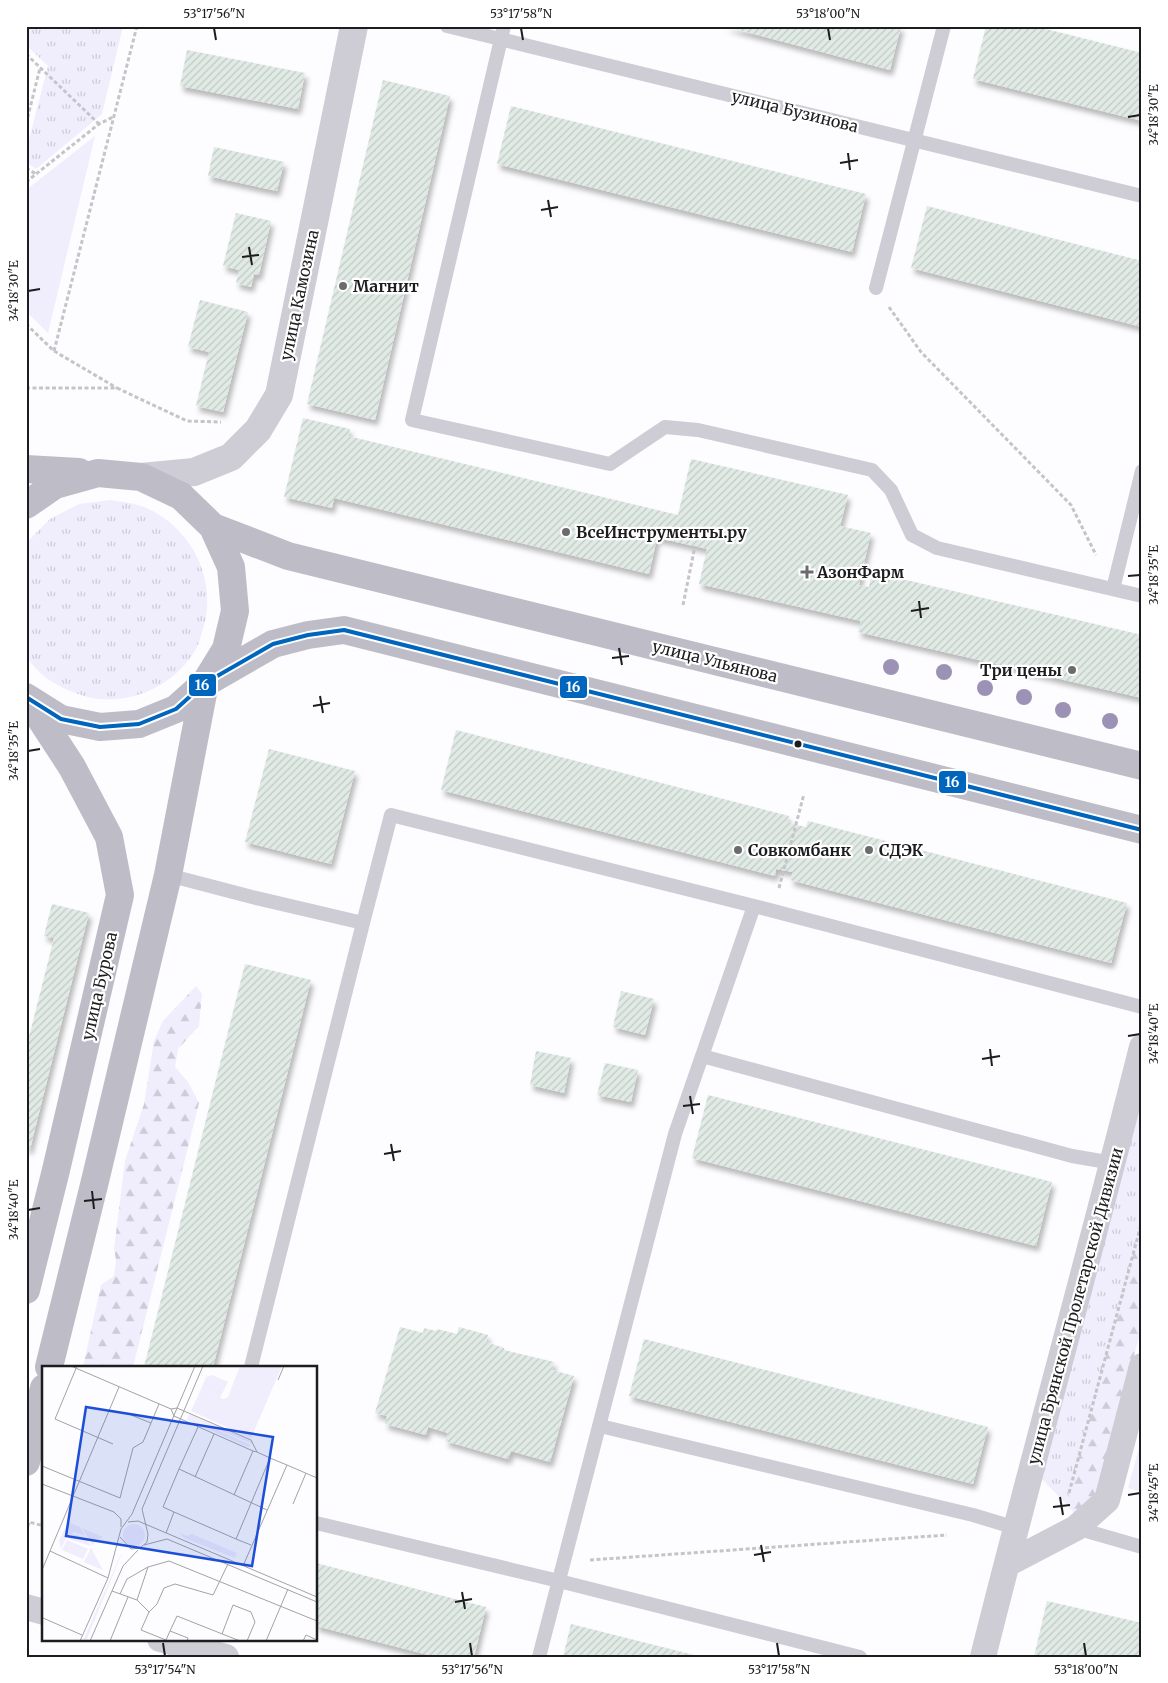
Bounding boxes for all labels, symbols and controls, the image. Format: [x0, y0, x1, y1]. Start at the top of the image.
text: 53°17'56"N [183, 6, 245, 21]
text: 53°17'58"N [490, 6, 553, 21]
text: 53°18'00"N [796, 6, 861, 21]
text: 34°18'30"E [1146, 84, 1161, 146]
street label: улица Бузинова [729, 86, 861, 137]
street label: улица Камозина [275, 227, 323, 362]
text: 34°18'30"E [6, 260, 21, 322]
place label: Магнит [353, 276, 419, 296]
marker: Магнит [337, 280, 349, 292]
place label: ВсеИнструменты.ру [576, 522, 747, 542]
marker: ВсеИнструменты.ру [560, 526, 572, 538]
text: 34°18'35"E [1146, 545, 1161, 605]
place label: АзонФарм [816, 562, 905, 582]
marker: АзонФарм [801, 566, 813, 578]
street label: улица Ульянова [650, 636, 780, 686]
place label: Три цены [980, 660, 1062, 680]
marker: Три цены [1066, 664, 1078, 676]
line badge: 16 [188, 673, 217, 697]
line badge: 16 [559, 675, 588, 699]
text: 16 [195, 676, 210, 694]
text: 16 [566, 678, 581, 696]
text: 34°18'35"E [6, 721, 21, 781]
unlabelled marker [793, 739, 803, 749]
line badge: 16 [938, 770, 967, 794]
text: 16 [945, 773, 960, 791]
place label: Совкомбанк [748, 840, 851, 860]
place label: СДЭК [879, 840, 924, 860]
marker: Совкомбанк [732, 844, 744, 856]
marker: СДЭК [863, 844, 875, 856]
street label: улица Бурова [77, 929, 121, 1042]
text: 34°18'40"E [1146, 1003, 1161, 1064]
street label: улица Брянской Пролетарской Дивизии [1023, 1145, 1127, 1467]
text: 34°18'40"E [6, 1179, 21, 1240]
inset map [42, 1366, 318, 1640]
text: 34°18'45"E [1146, 1463, 1161, 1522]
text: 53°17'54"N [134, 1662, 196, 1677]
text: 53°17'56"N [441, 1662, 503, 1677]
text: 53°17'58"N [748, 1662, 811, 1677]
text: 53°18'00"N [1054, 1662, 1119, 1677]

